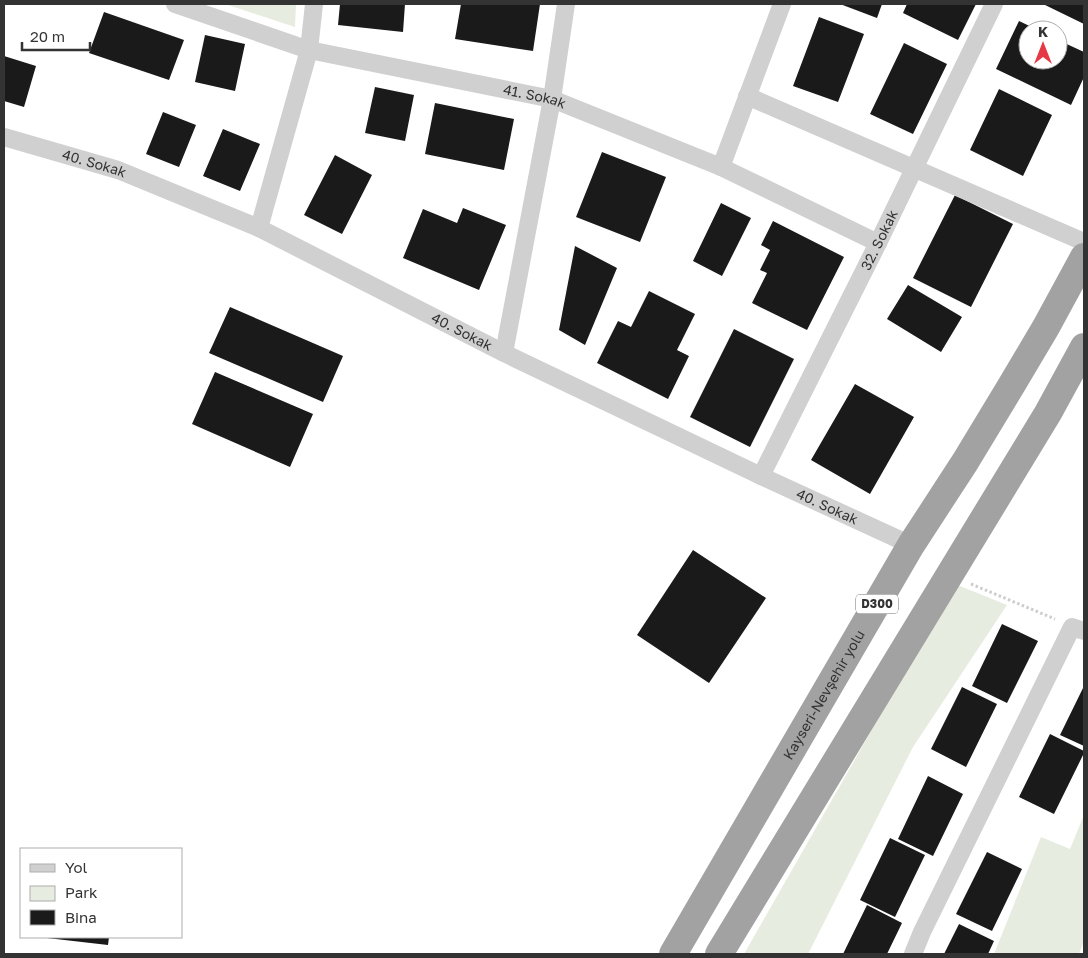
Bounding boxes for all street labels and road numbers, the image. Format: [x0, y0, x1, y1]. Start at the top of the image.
street label: 41. Sokak [502, 80, 569, 112]
street label: 40. Sokak [60, 145, 129, 181]
street label: 32. Sokak [857, 207, 901, 273]
street label: 40. Sokak [429, 309, 495, 354]
street label: 40. Sokak [794, 485, 861, 528]
road number: D300 [856, 594, 898, 614]
street label: Kayseri-Nevşehir yolu [779, 627, 868, 762]

